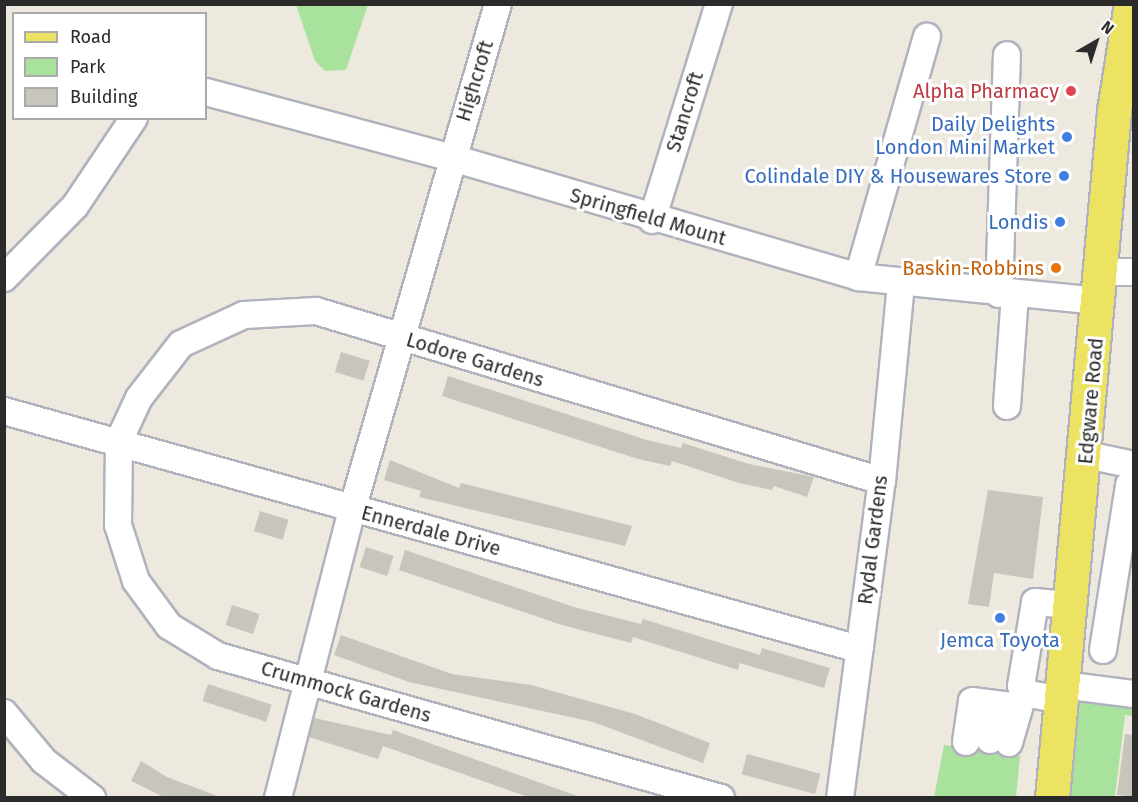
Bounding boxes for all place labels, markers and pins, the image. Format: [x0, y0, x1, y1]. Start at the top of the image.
place label: Alpha Pharmacy [913, 79, 1059, 103]
marker: Alpha Pharmacy [1064, 84, 1078, 98]
place label: Daily Delights London Mini Market [875, 113, 1055, 160]
marker: Daily Delights London Mini Market [1060, 130, 1074, 144]
place label: Colindale DIY & Housewares Store [744, 164, 1052, 188]
marker: Colindale DIY & Housewares Store [1057, 169, 1071, 183]
place label: Londis [988, 210, 1048, 234]
marker: Londis [1053, 215, 1067, 229]
place label: Baskin-Robbins [902, 256, 1044, 280]
marker: Baskin-Robbins [1049, 261, 1063, 275]
marker: Jemca Toyota [993, 611, 1007, 625]
place label: Jemca Toyota [940, 628, 1060, 652]

